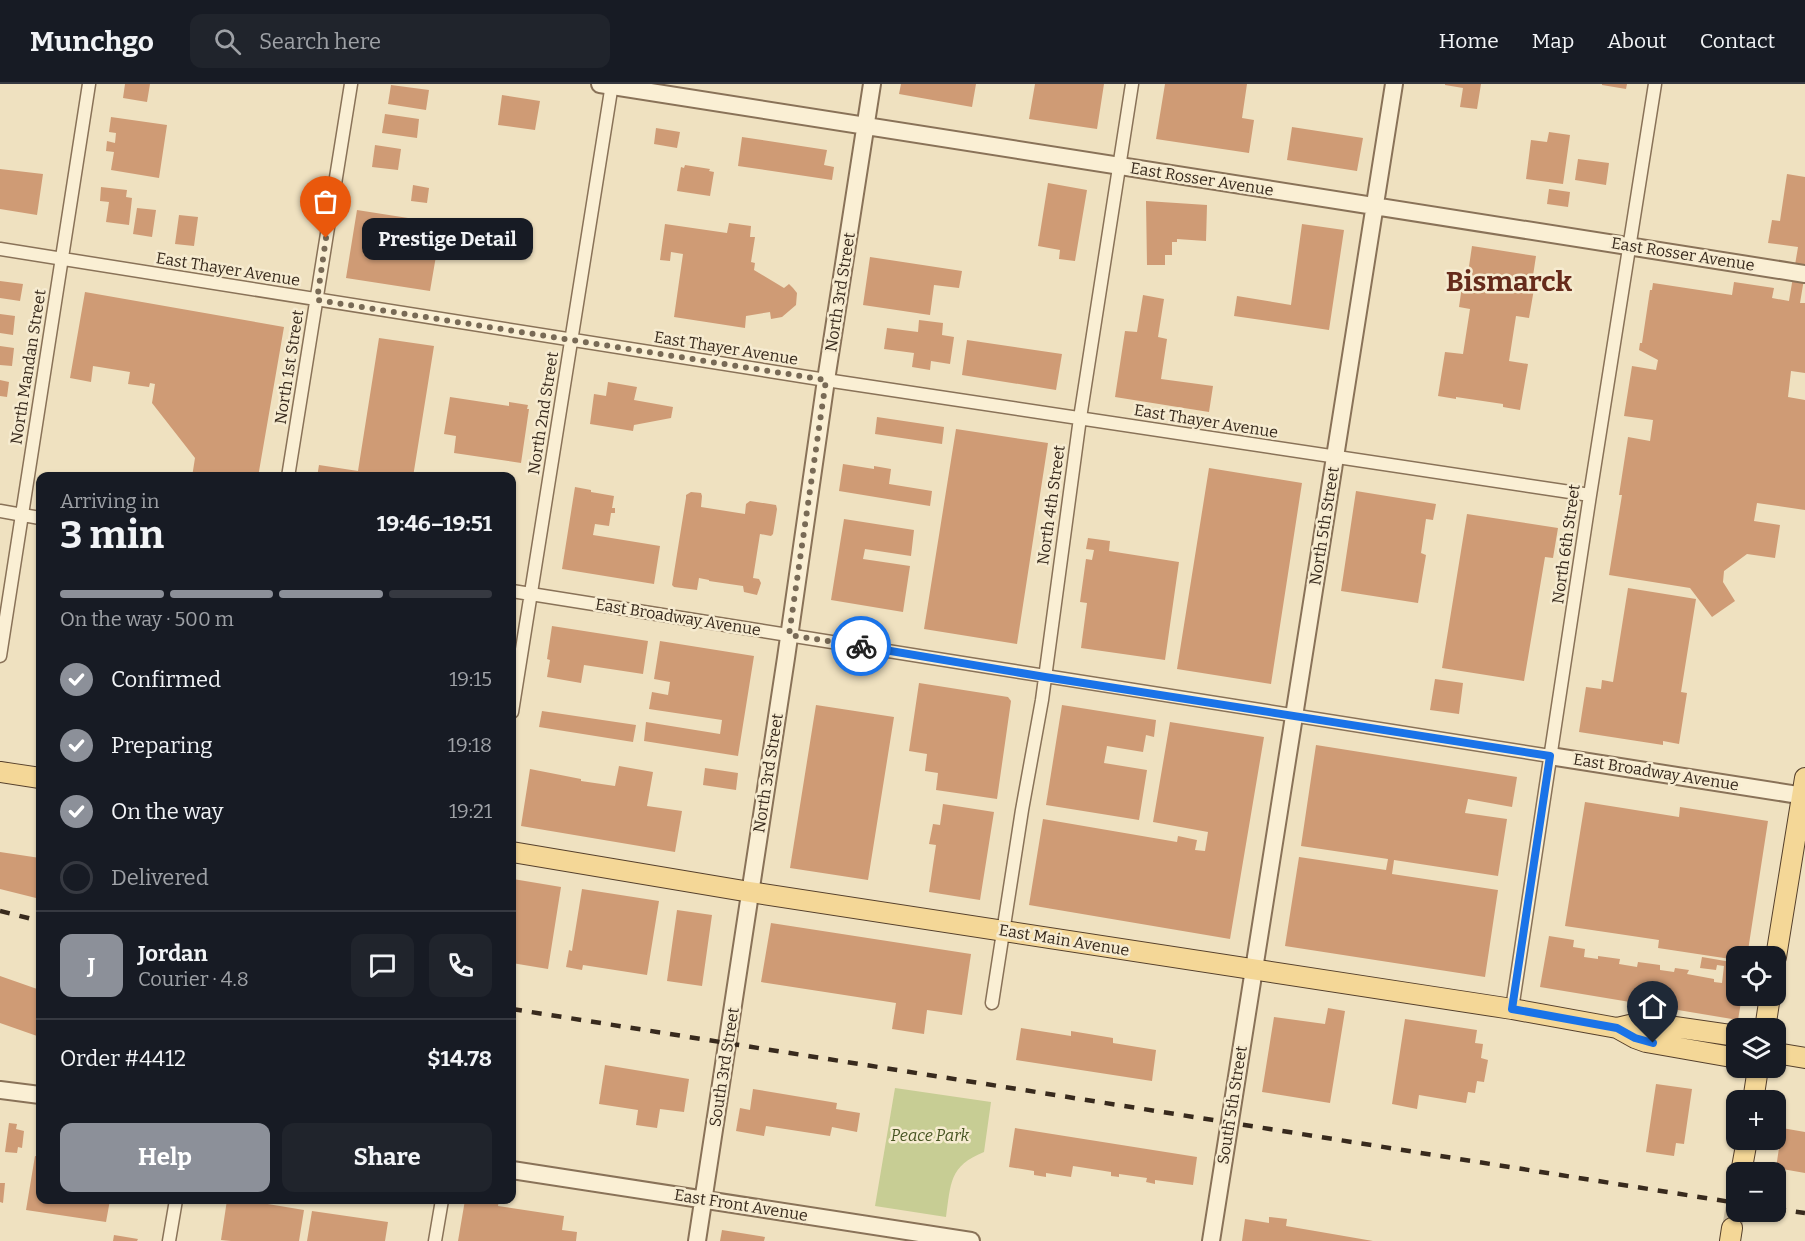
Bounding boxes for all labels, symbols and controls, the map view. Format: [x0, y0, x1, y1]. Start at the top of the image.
search box [190, 14, 610, 68]
text: Munchgo [30, 25, 154, 58]
icon: search [211, 25, 244, 58]
text: Search here [259, 28, 381, 55]
text: Home [1439, 28, 1499, 54]
text: Map [1532, 28, 1574, 54]
text: About [1607, 28, 1667, 54]
text: Contact [1700, 28, 1775, 54]
street label: East Rosser Avenue [1129, 158, 1275, 200]
pin [300, 176, 351, 238]
icon: bag [309, 185, 342, 218]
callout: Prestige Detail [362, 217, 533, 259]
text: Prestige Detail [378, 227, 517, 251]
street label: North 3rd Street [821, 231, 859, 353]
street label: East Rosser Avenue [1610, 233, 1756, 275]
street label: East Thayer Avenue [154, 248, 302, 290]
district label: Bismarck [1446, 265, 1573, 298]
street label: North Mandan Street [6, 288, 50, 446]
street label: North 1st Street [271, 308, 307, 426]
street label: East Thayer Avenue [652, 327, 800, 369]
street label: North 2nd Street [524, 350, 562, 476]
street label: East Thayer Avenue [1132, 400, 1280, 442]
street label: North 4th Street [1033, 444, 1069, 566]
street label: North 5th Street [1305, 465, 1343, 587]
street label: North 6th Street [1548, 483, 1584, 605]
text: Arriving in [60, 489, 159, 513]
text: 19:46–19:51 [377, 510, 492, 537]
text: 3 min [60, 512, 164, 558]
street label: East Broadway Avenue [594, 595, 762, 639]
text: On the way · 500 m [60, 607, 234, 631]
courier [831, 616, 891, 676]
icon: bike [845, 630, 878, 663]
icon: check [60, 663, 93, 696]
text: Confirmed [111, 666, 221, 693]
text: 19:15 [449, 667, 492, 691]
street label: North 3rd Street [749, 712, 787, 834]
icon: check [60, 729, 93, 762]
text: Preparing [111, 732, 213, 759]
text: 19:18 [448, 733, 492, 757]
street label: East Broadway Avenue [1572, 750, 1740, 794]
icon: check [60, 795, 93, 828]
text: On the way [111, 798, 223, 825]
text: 19:21 [449, 799, 492, 823]
text: Delivered [111, 864, 209, 891]
street label: East Main Avenue [997, 920, 1131, 960]
button: chat [351, 934, 414, 997]
button: phone [429, 934, 492, 997]
text: Jordan [138, 940, 208, 967]
map controls [1726, 946, 1786, 1222]
button: locate [1726, 946, 1786, 1006]
text: J [88, 952, 95, 979]
text: Courier · 4.8 [138, 967, 249, 991]
pin [1627, 981, 1678, 1043]
icon: home [1636, 990, 1669, 1023]
street label: South 3rd Street [705, 1006, 743, 1128]
button: layers [1726, 1018, 1786, 1078]
street label: South 5th Street [1213, 1044, 1251, 1166]
text: Order #4412 [60, 1045, 186, 1072]
text: $14.78 [427, 1045, 492, 1072]
button: + [1726, 1090, 1786, 1150]
button: Help [60, 1123, 270, 1192]
button: Share [282, 1123, 492, 1192]
park label: Peace Park [891, 1126, 970, 1145]
button: − [1726, 1162, 1786, 1222]
street label: East Front Avenue [673, 1185, 809, 1225]

